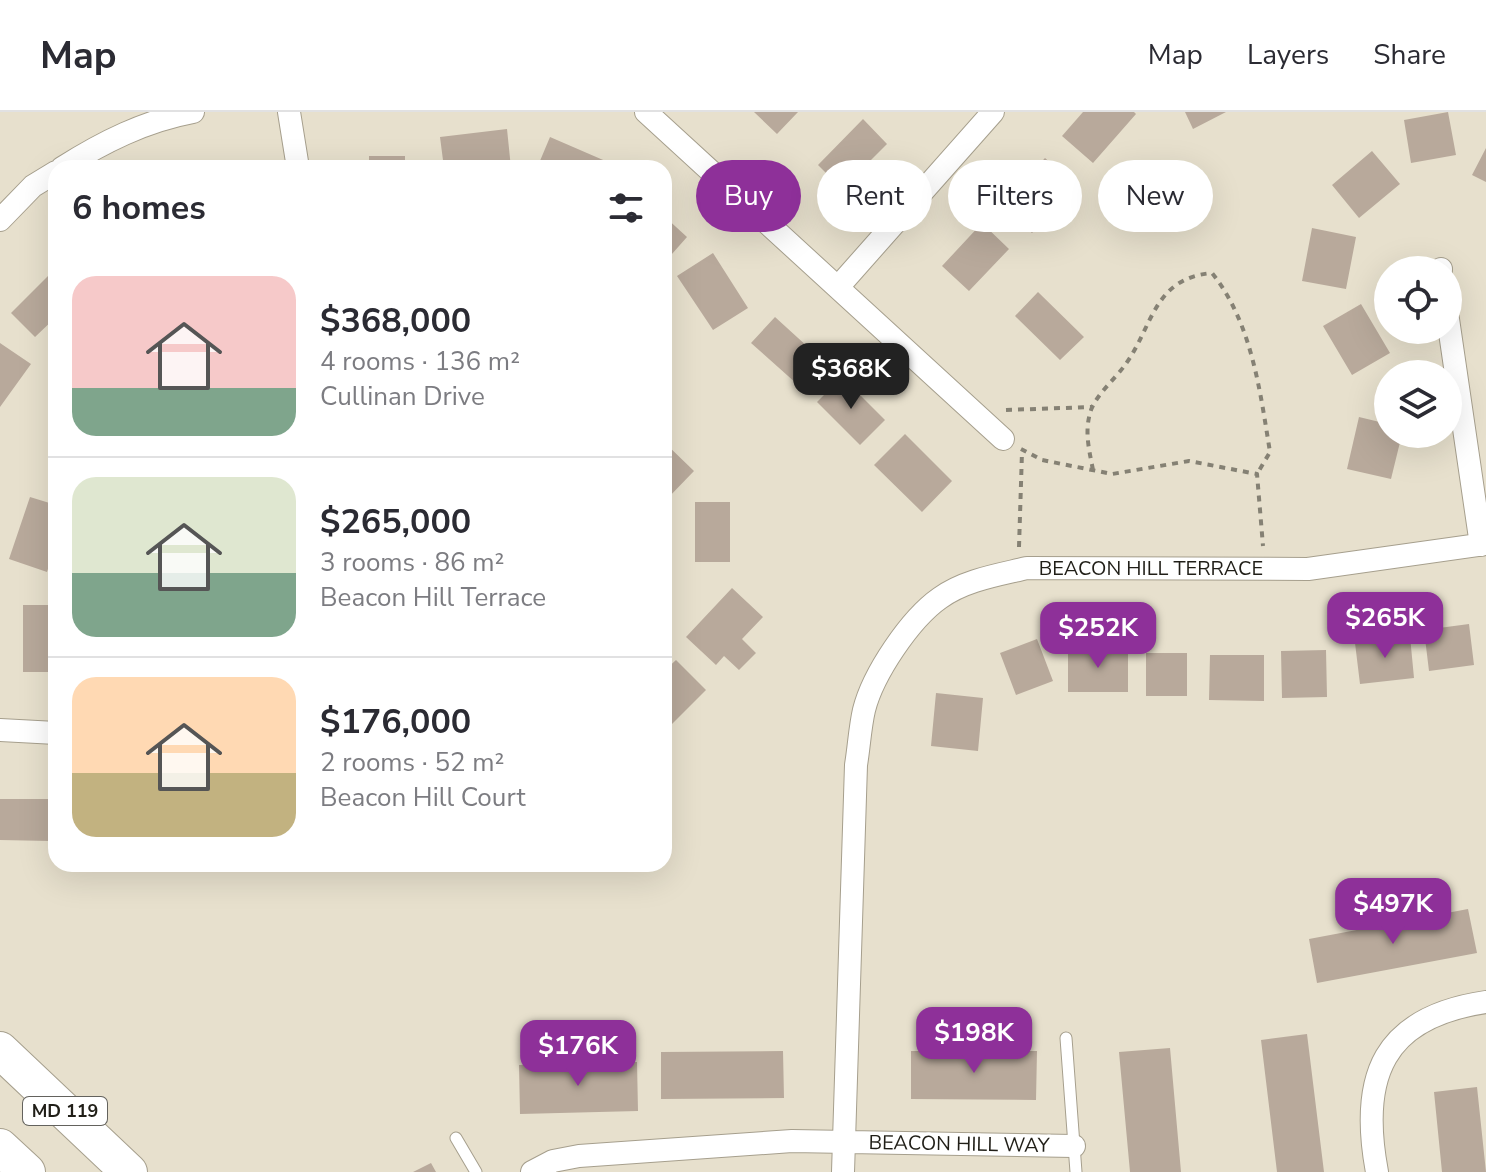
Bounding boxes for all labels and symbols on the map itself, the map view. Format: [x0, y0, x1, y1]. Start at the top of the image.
pin: $368K [795, 343, 907, 411]
street label: BEACON HILL TERRACE [1039, 555, 1263, 582]
pin: $265K [1329, 592, 1441, 660]
pin: $252K [1042, 602, 1154, 670]
pin: $497K [1337, 878, 1449, 946]
pin: $198K [918, 1007, 1030, 1075]
pin: $176K [522, 1020, 634, 1088]
road number: MD 119 [23, 1097, 107, 1125]
street label: BEACON HILL WAY [868, 1129, 1051, 1159]

